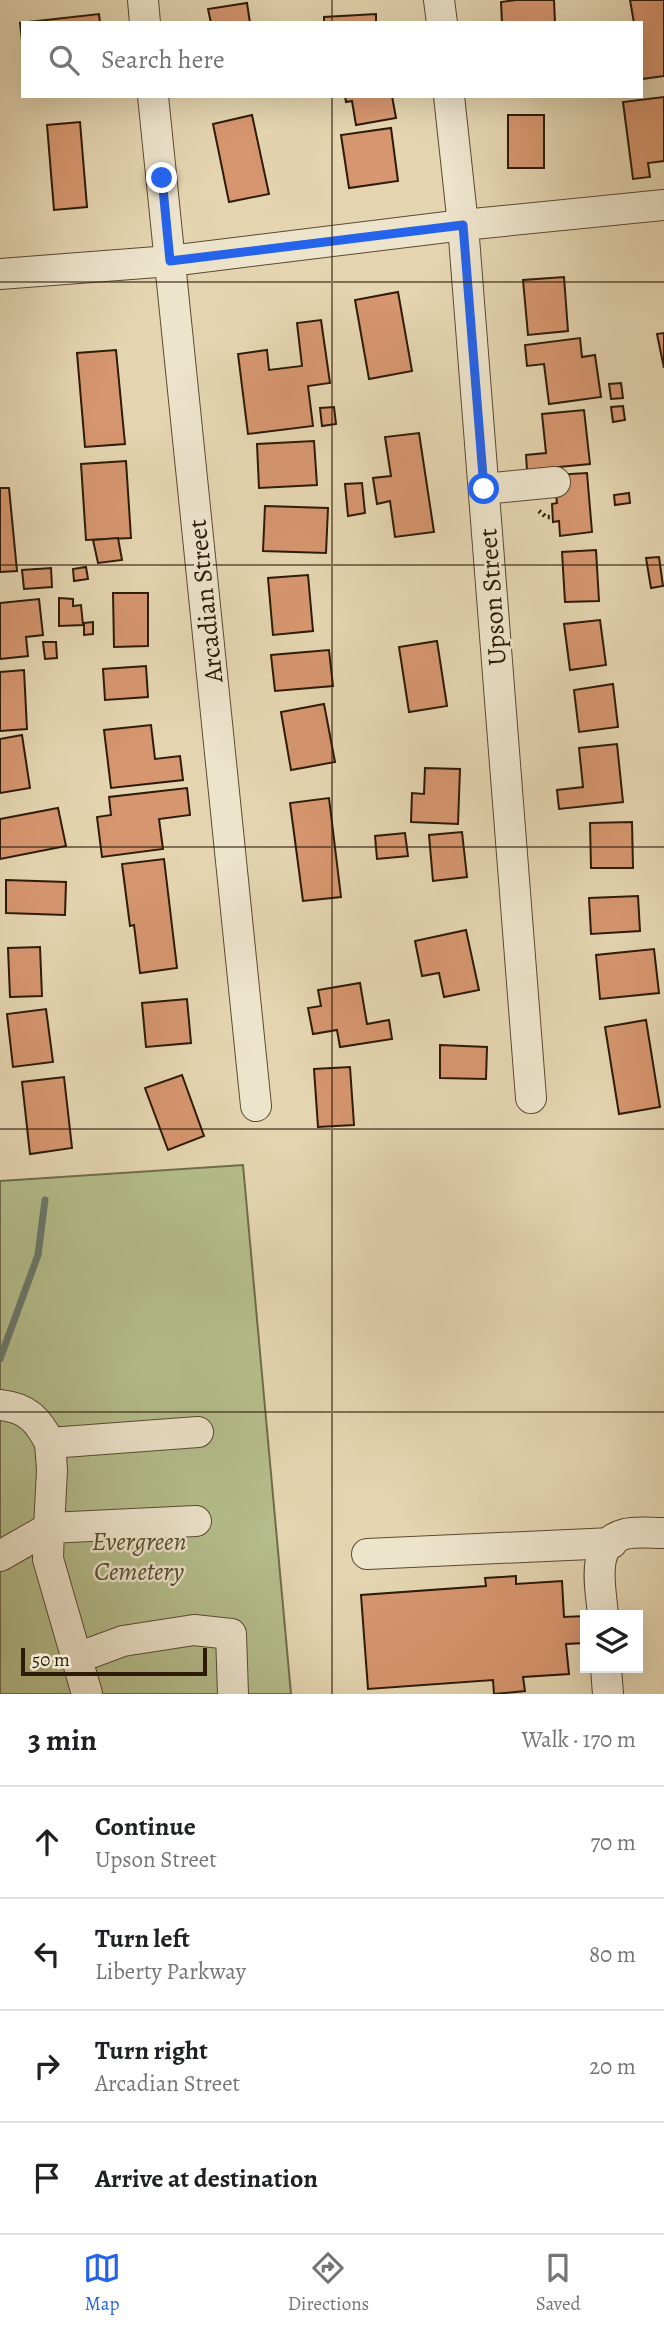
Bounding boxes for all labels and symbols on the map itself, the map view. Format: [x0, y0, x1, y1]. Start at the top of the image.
route end [146, 162, 177, 193]
route start [468, 473, 499, 504]
street label: Arcadian Street [179, 517, 232, 685]
street label: Upson Street [470, 527, 515, 667]
park label: Evergreen Cemetery [92, 1524, 186, 1589]
scale bar [21, 1645, 206, 1677]

